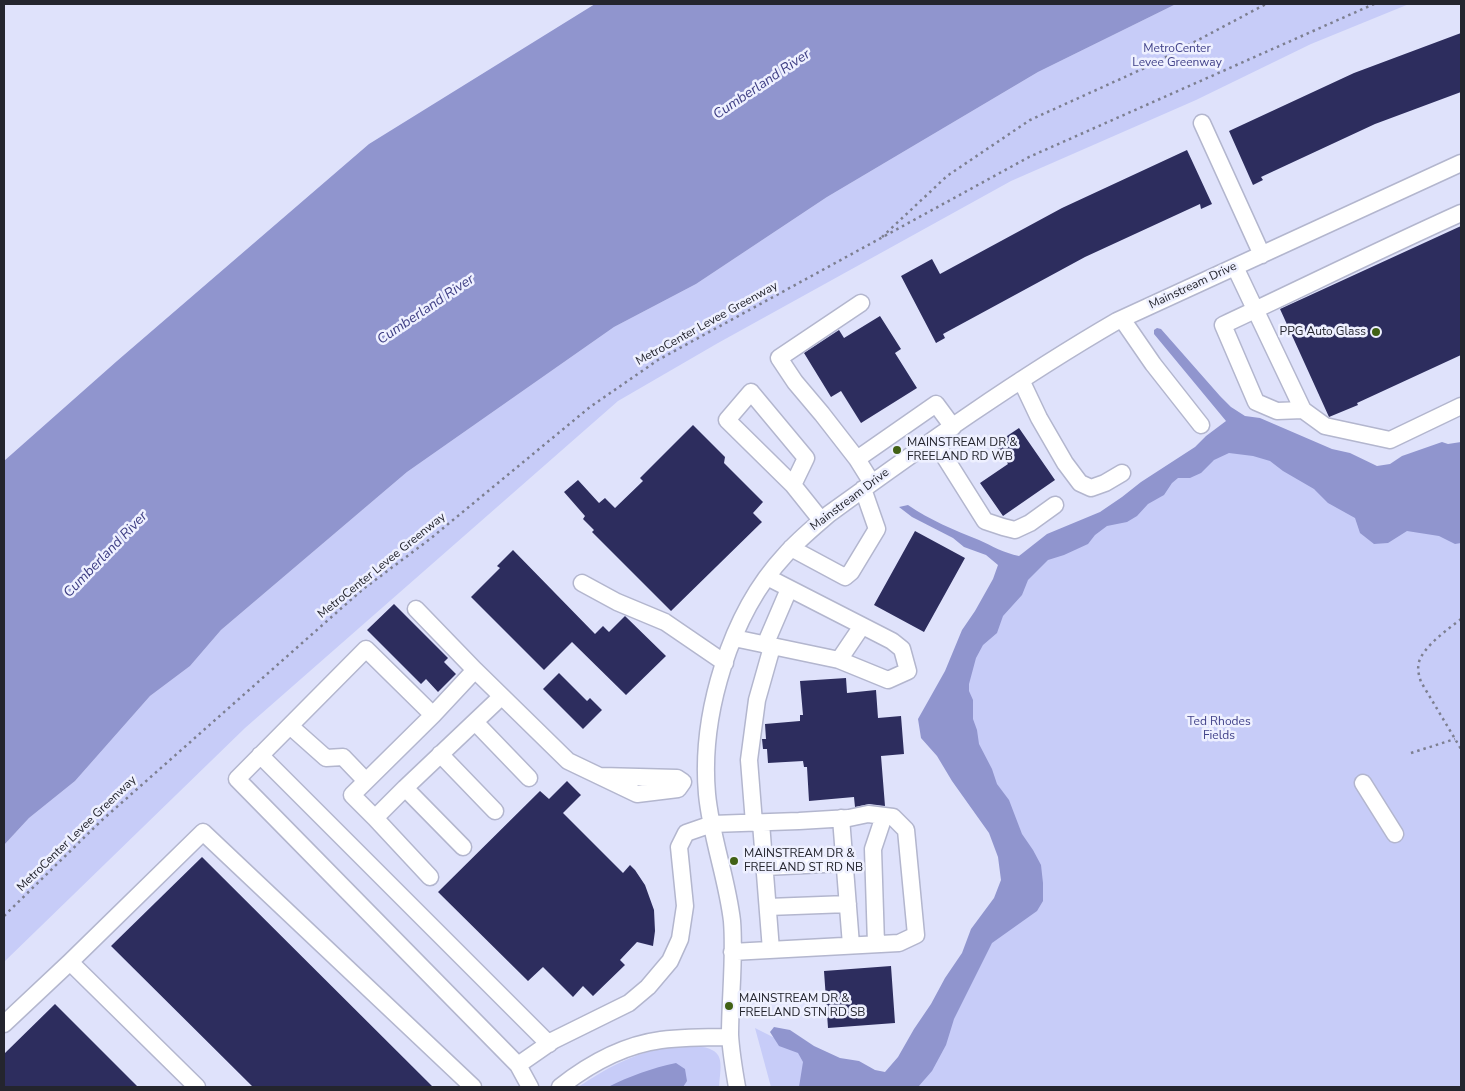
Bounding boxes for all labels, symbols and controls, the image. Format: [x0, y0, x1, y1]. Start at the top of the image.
park label: MetroCenter Levee Greenway [1132, 42, 1222, 70]
water label: Cumberland River [710, 46, 814, 124]
street label: Mainstream Drive [1147, 259, 1239, 313]
water label: Cumberland River [374, 271, 478, 349]
street label: MetroCenter Levee Greenway [633, 279, 781, 369]
place label: PPG Auto Glass [1280, 325, 1366, 339]
marker: PPG Auto Glass [1370, 326, 1382, 338]
place label: MAINSTREAM DR & FREELAND RD WB [907, 436, 1018, 464]
marker: MAINSTREAM DR & FREELAND RD WB [891, 444, 903, 456]
street label: Mainstream Drive [808, 466, 892, 534]
water label: Cumberland River [61, 508, 151, 602]
street label: MetroCenter Levee Greenway [315, 510, 449, 622]
park label: Ted Rhodes Fields [1187, 715, 1251, 743]
street label: MetroCenter Levee Greenway [14, 773, 140, 895]
place label: MAINSTREAM DR & FREELAND ST RD NB [744, 847, 863, 875]
marker: MAINSTREAM DR & FREELAND ST RD NB [728, 855, 740, 867]
place label: MAINSTREAM DR & FREELAND STN RD SB [739, 992, 865, 1020]
marker: MAINSTREAM DR & FREELAND STN RD SB [723, 1000, 735, 1012]

